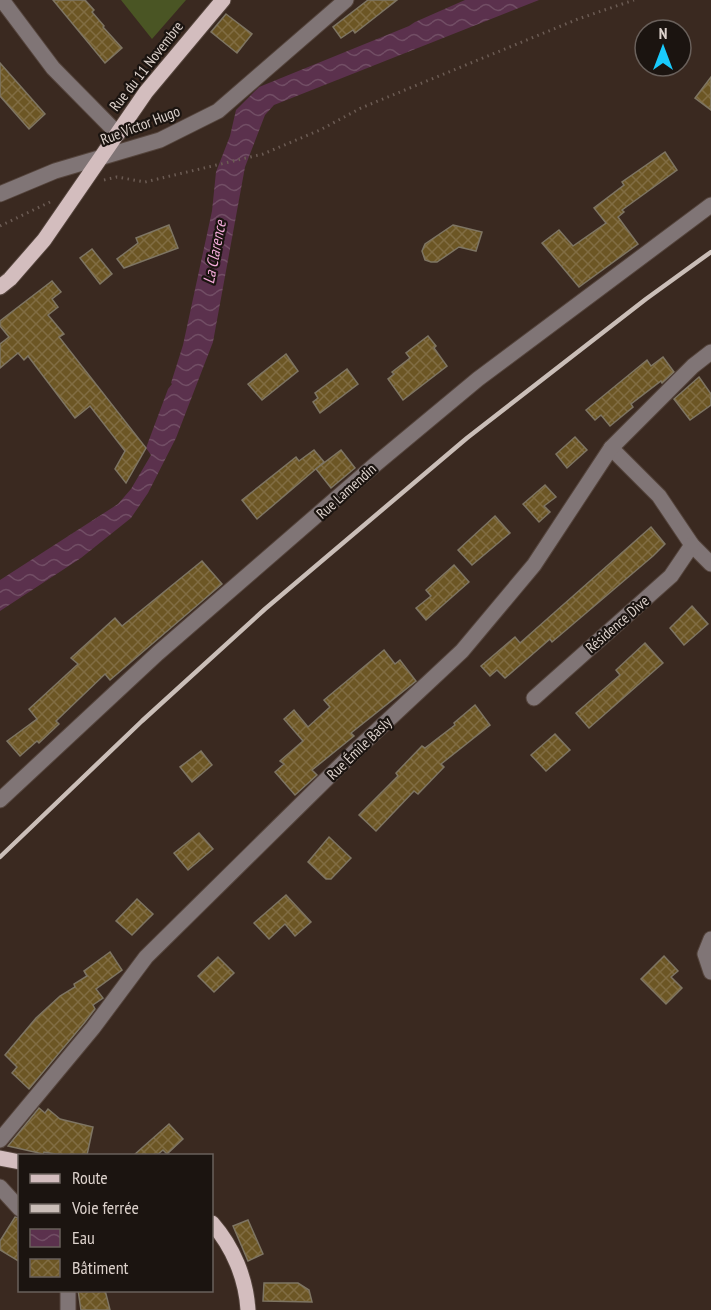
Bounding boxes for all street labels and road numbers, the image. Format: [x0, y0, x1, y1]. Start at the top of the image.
street label: Rue du 11 Novembre [105, 17, 187, 115]
street label: Rue Victor Hugo [98, 101, 182, 149]
street label: Rue Lamendin [312, 459, 380, 523]
street label: Résidence Dive [581, 591, 653, 657]
street label: Rue Émile Basly [323, 712, 396, 784]

